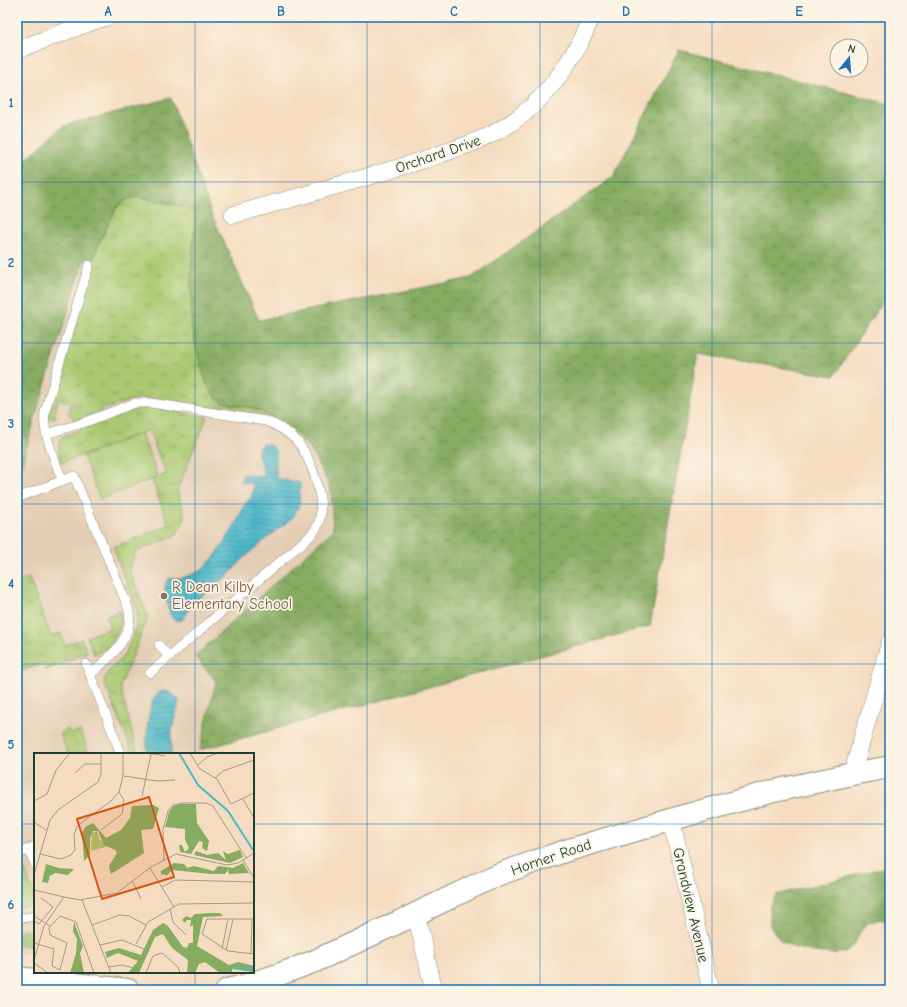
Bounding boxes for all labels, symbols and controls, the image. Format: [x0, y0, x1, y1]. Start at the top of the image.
text: A [104, 4, 112, 19]
text: B [277, 4, 285, 19]
text: C [450, 4, 458, 19]
text: D [622, 4, 630, 19]
text: E [795, 4, 803, 19]
north arrow [829, 38, 869, 78]
text: N [846, 42, 857, 56]
text: 1 [8, 95, 14, 110]
street label: Orchard Drive [393, 131, 483, 177]
text: 2 [8, 255, 14, 270]
text: 3 [8, 416, 14, 431]
text: 4 [8, 576, 14, 591]
place label: R Dean Kilby Elementary School [172, 578, 292, 613]
marker: R Dean Kilby Elementary School [159, 591, 169, 601]
text: 5 [8, 737, 15, 752]
inset map [34, 753, 254, 973]
street label: Horner Road [508, 835, 594, 879]
street label: Grandview Avenue [669, 846, 713, 965]
text: 6 [8, 897, 15, 912]

